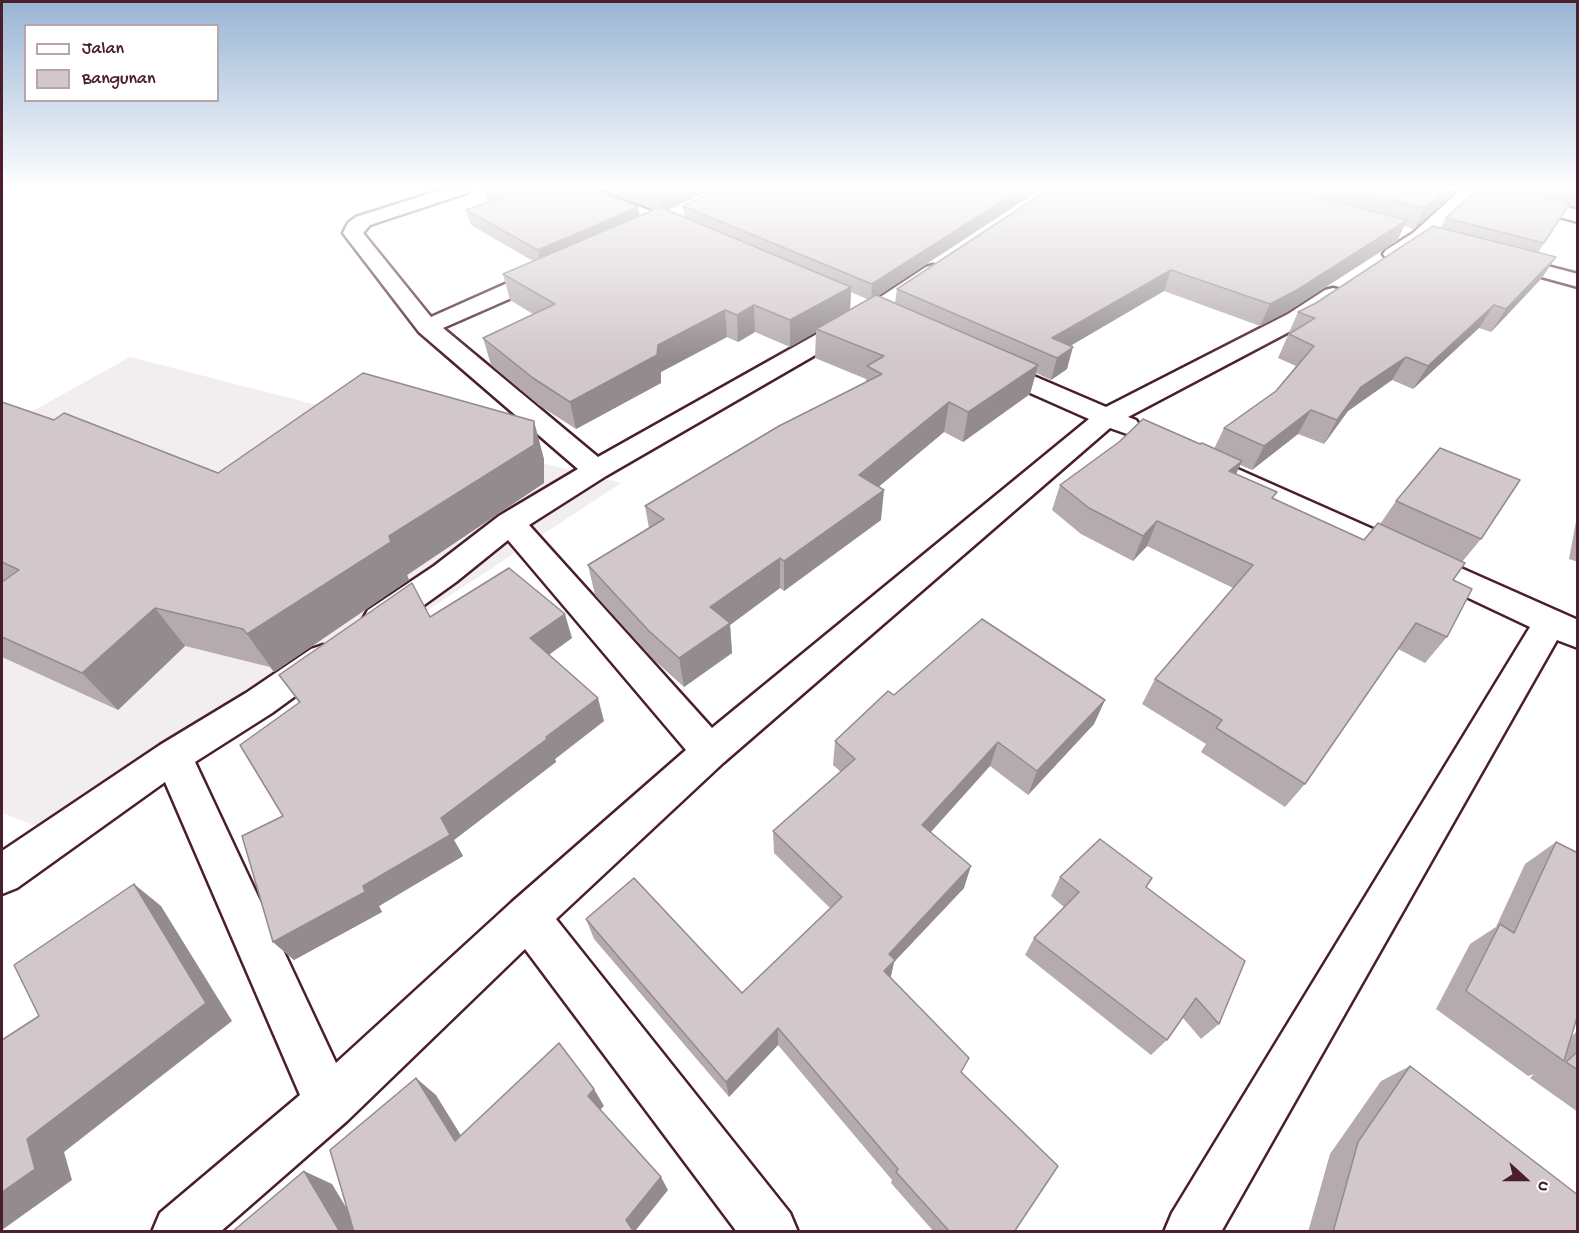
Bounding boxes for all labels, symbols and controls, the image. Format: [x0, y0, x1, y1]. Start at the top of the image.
legend [24, 24, 219, 102]
text: Jalan [82, 39, 124, 60]
text: Bangunan [82, 69, 156, 90]
north arrow [1495, 1149, 1555, 1209]
text: U [1532, 1178, 1553, 1193]

